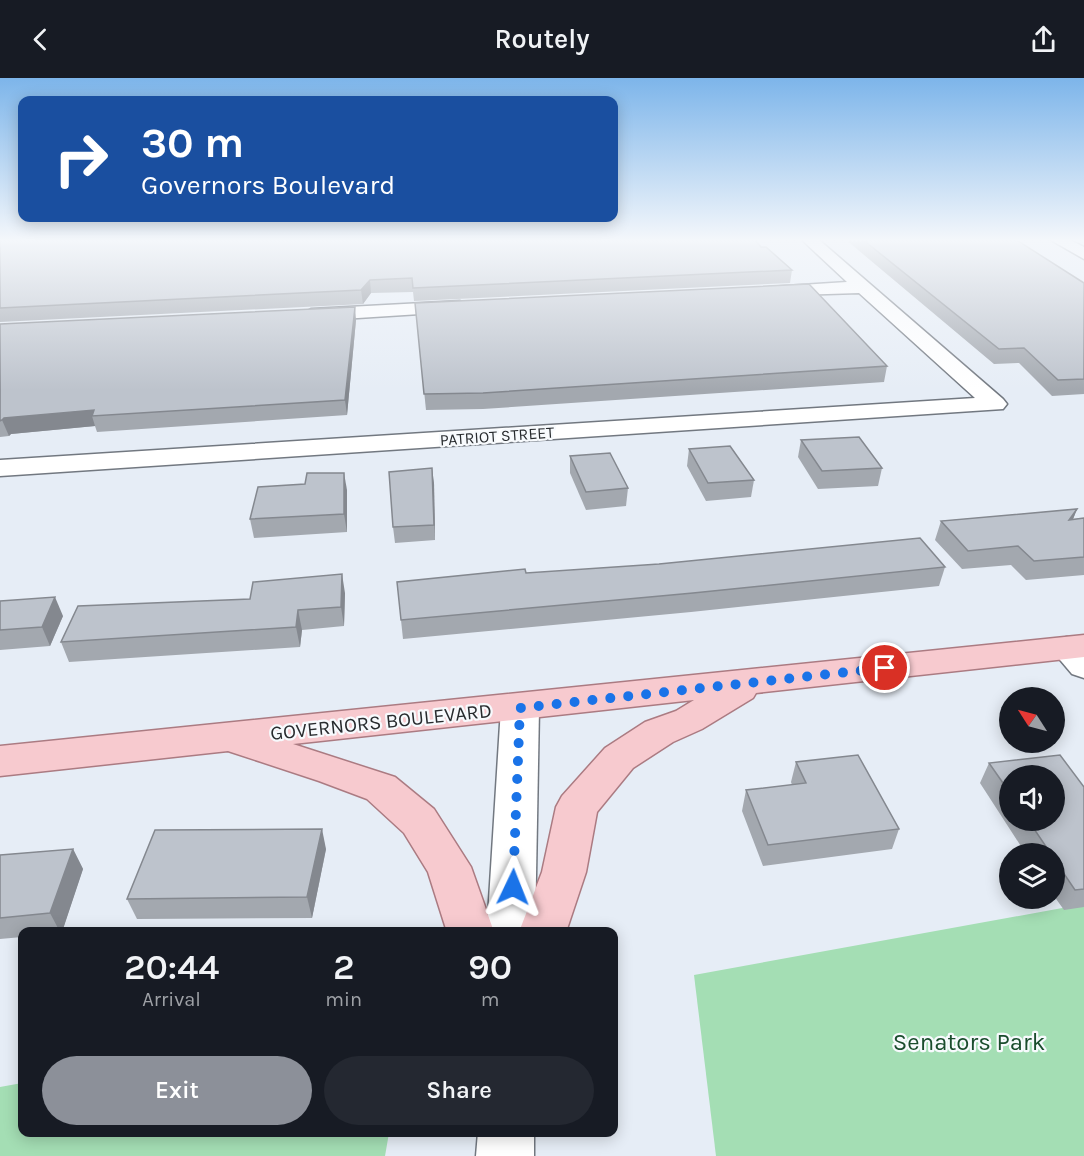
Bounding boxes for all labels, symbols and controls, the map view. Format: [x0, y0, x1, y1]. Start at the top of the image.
icon: back [24, 23, 57, 56]
text: Routely [494, 23, 590, 55]
icon: share [1027, 23, 1060, 56]
text: 30 m [141, 118, 244, 168]
icon: right [42, 120, 120, 198]
text: Governors Boulevard [141, 169, 395, 201]
street label: PATRIOT STREET [439, 423, 555, 449]
pin [859, 642, 910, 693]
icon: arrive [868, 651, 901, 684]
north arrow [999, 687, 1065, 753]
map controls [999, 687, 1065, 909]
street label: GOVERNORS BOULEVARD [269, 699, 493, 745]
button: sound [999, 765, 1065, 831]
button: layers [999, 843, 1065, 909]
position arrow [481, 855, 545, 919]
text: 20:44 [124, 946, 219, 988]
text: 2 [333, 946, 354, 988]
text: 90 [468, 946, 512, 988]
text: Arrival [142, 988, 201, 1011]
text: min [325, 988, 362, 1011]
text: m [481, 988, 499, 1011]
park label: Senators Park [893, 1028, 1045, 1056]
button: Exit [42, 1056, 312, 1125]
button: Share [324, 1056, 594, 1125]

